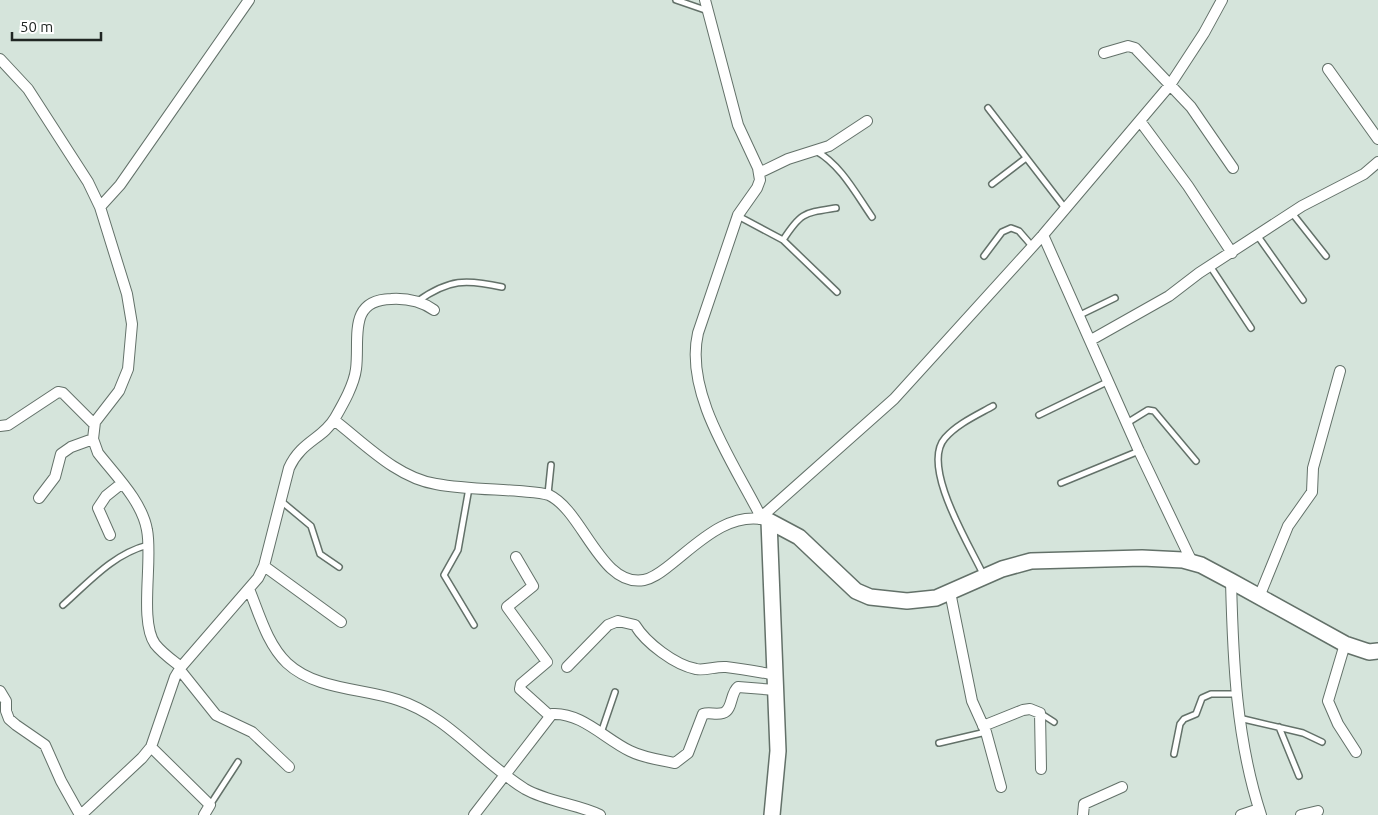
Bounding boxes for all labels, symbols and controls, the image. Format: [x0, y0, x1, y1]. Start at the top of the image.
scale bar [12, 10, 101, 42]
text: 50 m [20, 18, 53, 35]

